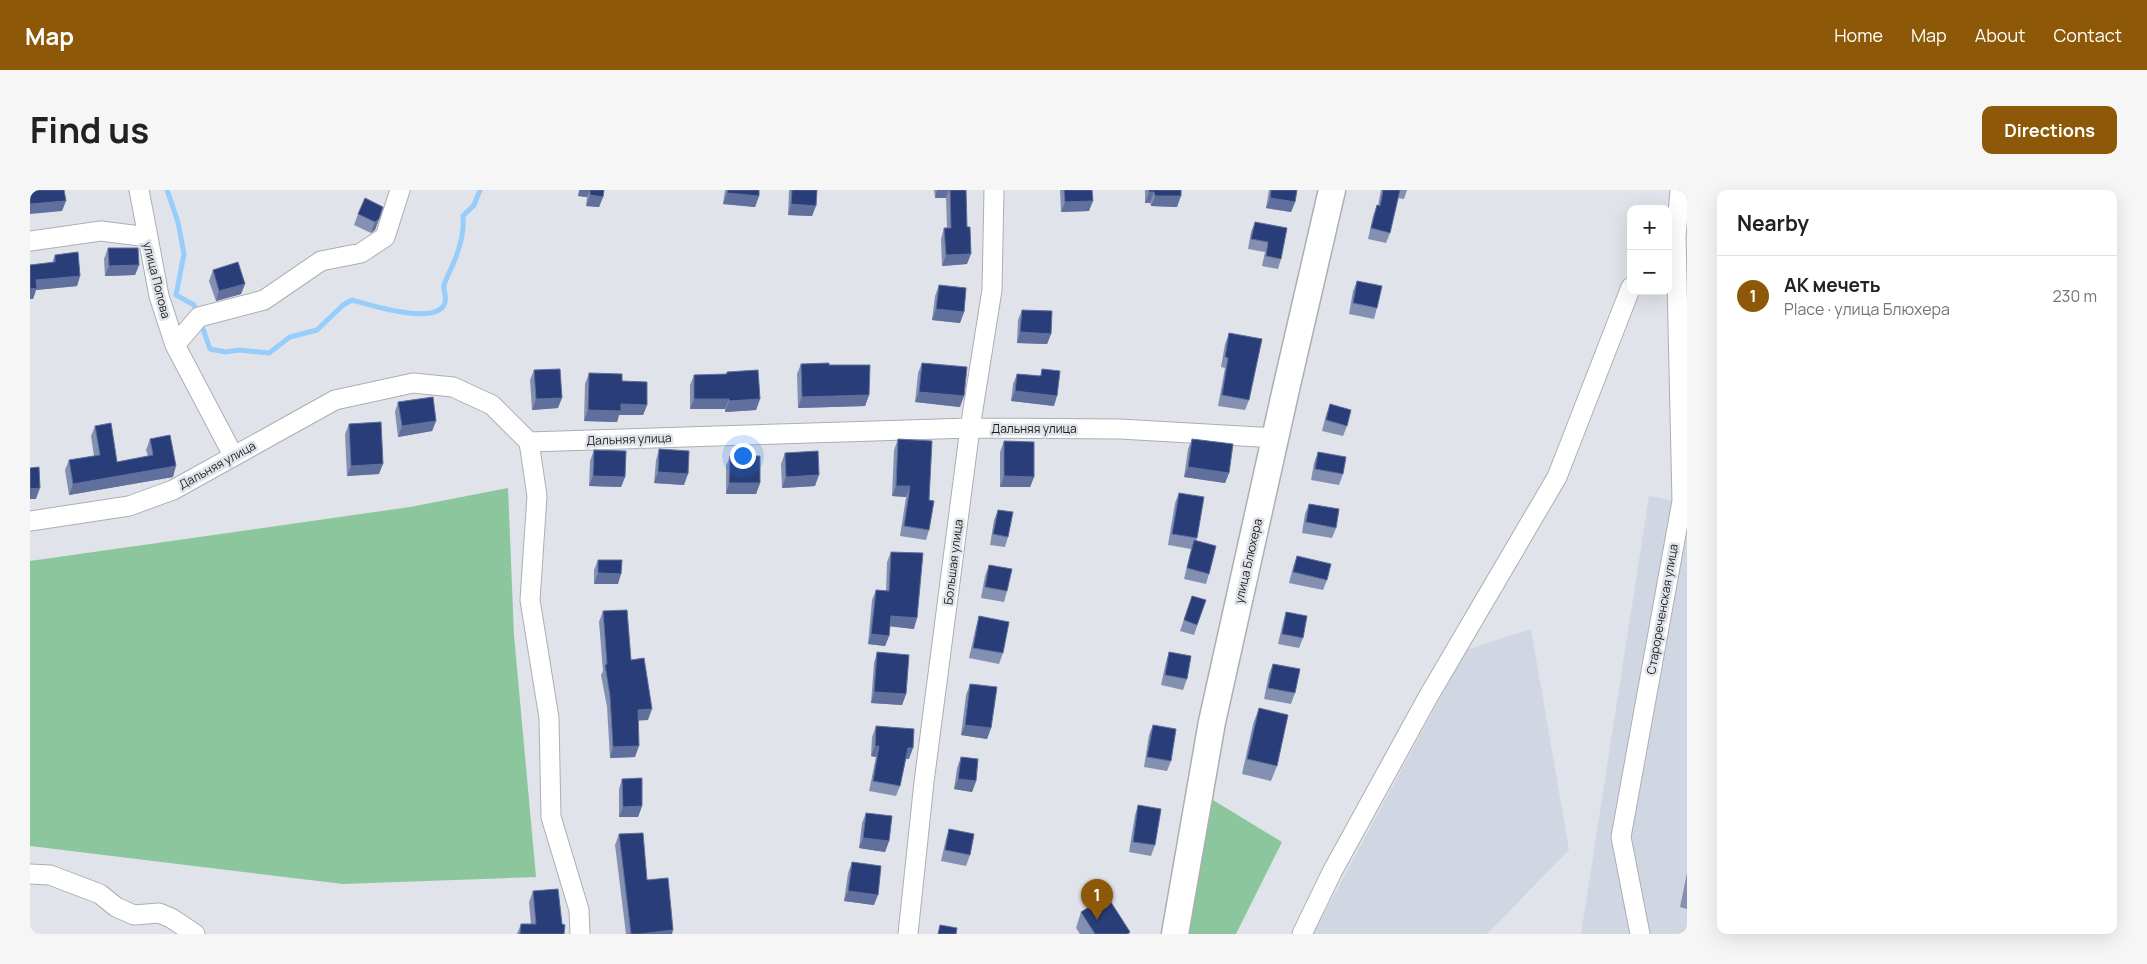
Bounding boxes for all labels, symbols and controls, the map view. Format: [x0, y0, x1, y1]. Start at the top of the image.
text: Map [25, 19, 74, 52]
text: Home [1834, 23, 1883, 47]
text: Map [1911, 23, 1947, 47]
text: About [1975, 23, 2025, 47]
text: Contact [2053, 23, 2122, 47]
text: Find us [30, 106, 149, 154]
button: Directions [1982, 106, 2117, 154]
map controls [1627, 205, 1672, 295]
button: + [1627, 205, 1672, 250]
text: Nearby [1737, 209, 1809, 237]
street label: улица Попова [139, 240, 175, 320]
button: − [1627, 250, 1672, 295]
text: АК мечеть [1784, 272, 1881, 298]
text: 1 [1749, 285, 1757, 307]
text: 230 m [2053, 285, 2097, 307]
text: Place · улица Блюхера [1784, 298, 1950, 320]
street label: Дальняя улица [991, 420, 1077, 437]
street label: Дальняя улица [586, 429, 672, 449]
street label: Дальняя улица [176, 437, 258, 493]
your location [730, 443, 756, 469]
street label: улица Блюхера [1230, 517, 1266, 605]
street label: Большая улица [939, 518, 967, 606]
street label: Старореченская улица [1642, 542, 1682, 676]
pin: 1 [1081, 879, 1113, 920]

